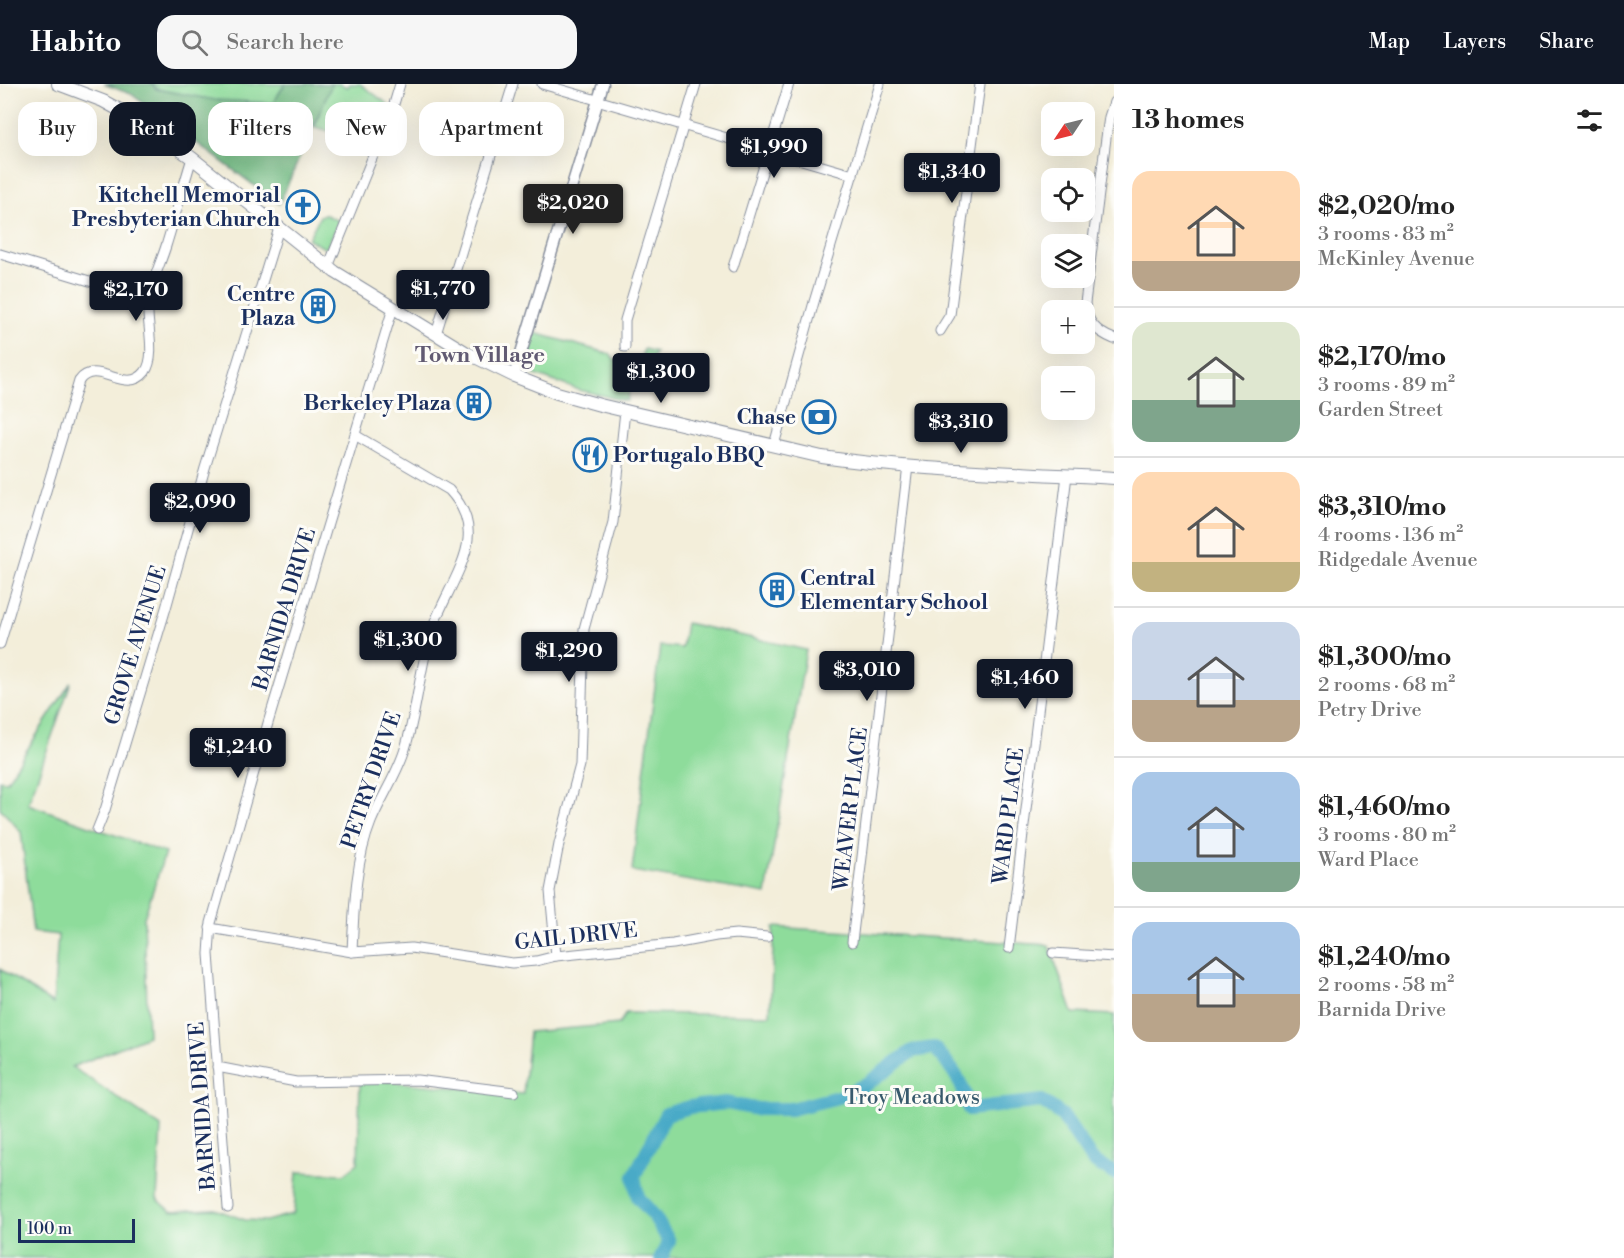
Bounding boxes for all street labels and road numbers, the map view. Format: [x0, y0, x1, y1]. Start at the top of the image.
street label: BARNIDA DRIVE [248, 525, 322, 695]
street label: GROVE AVENUE [99, 562, 173, 728]
street label: PETRY DRIVE [336, 708, 408, 853]
street label: WEAVER PLACE [828, 726, 874, 894]
street label: WARD PLACE [988, 746, 1030, 887]
street label: GAIL DRIVE [513, 918, 639, 956]
street label: BARNIDA DRIVE [184, 1021, 222, 1192]

